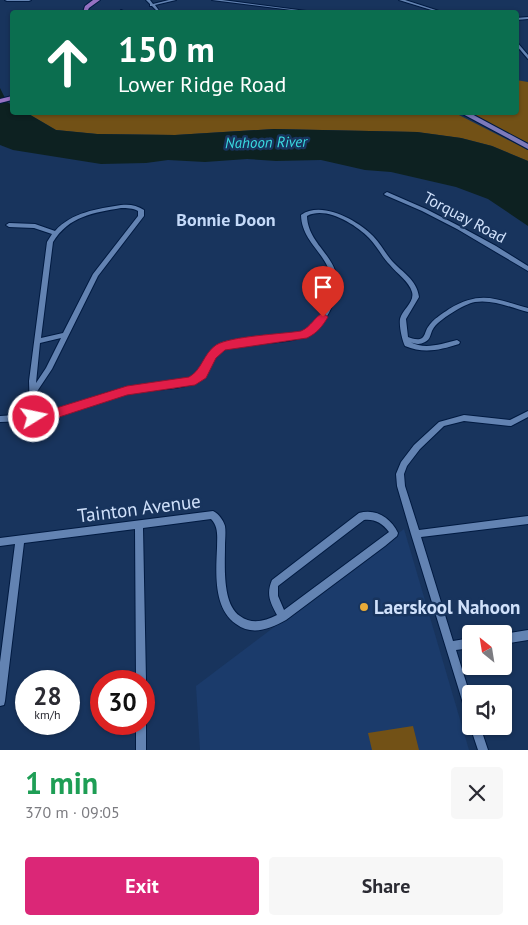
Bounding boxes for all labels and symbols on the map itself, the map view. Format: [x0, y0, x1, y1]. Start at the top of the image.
water label: Nahoon River [225, 132, 308, 152]
street label: Torquay Road [420, 187, 510, 247]
district label: Bonnie Doon [176, 208, 276, 231]
pin [302, 266, 344, 317]
position arrow [7, 390, 59, 442]
street label: Tainton Avenue [76, 489, 202, 527]
place label: Laerskool Nahoon [374, 595, 520, 619]
marker: Laerskool Nahoon [358, 601, 370, 613]
north arrow [462, 625, 512, 675]
speed limit sign: 30 [90, 670, 155, 735]

